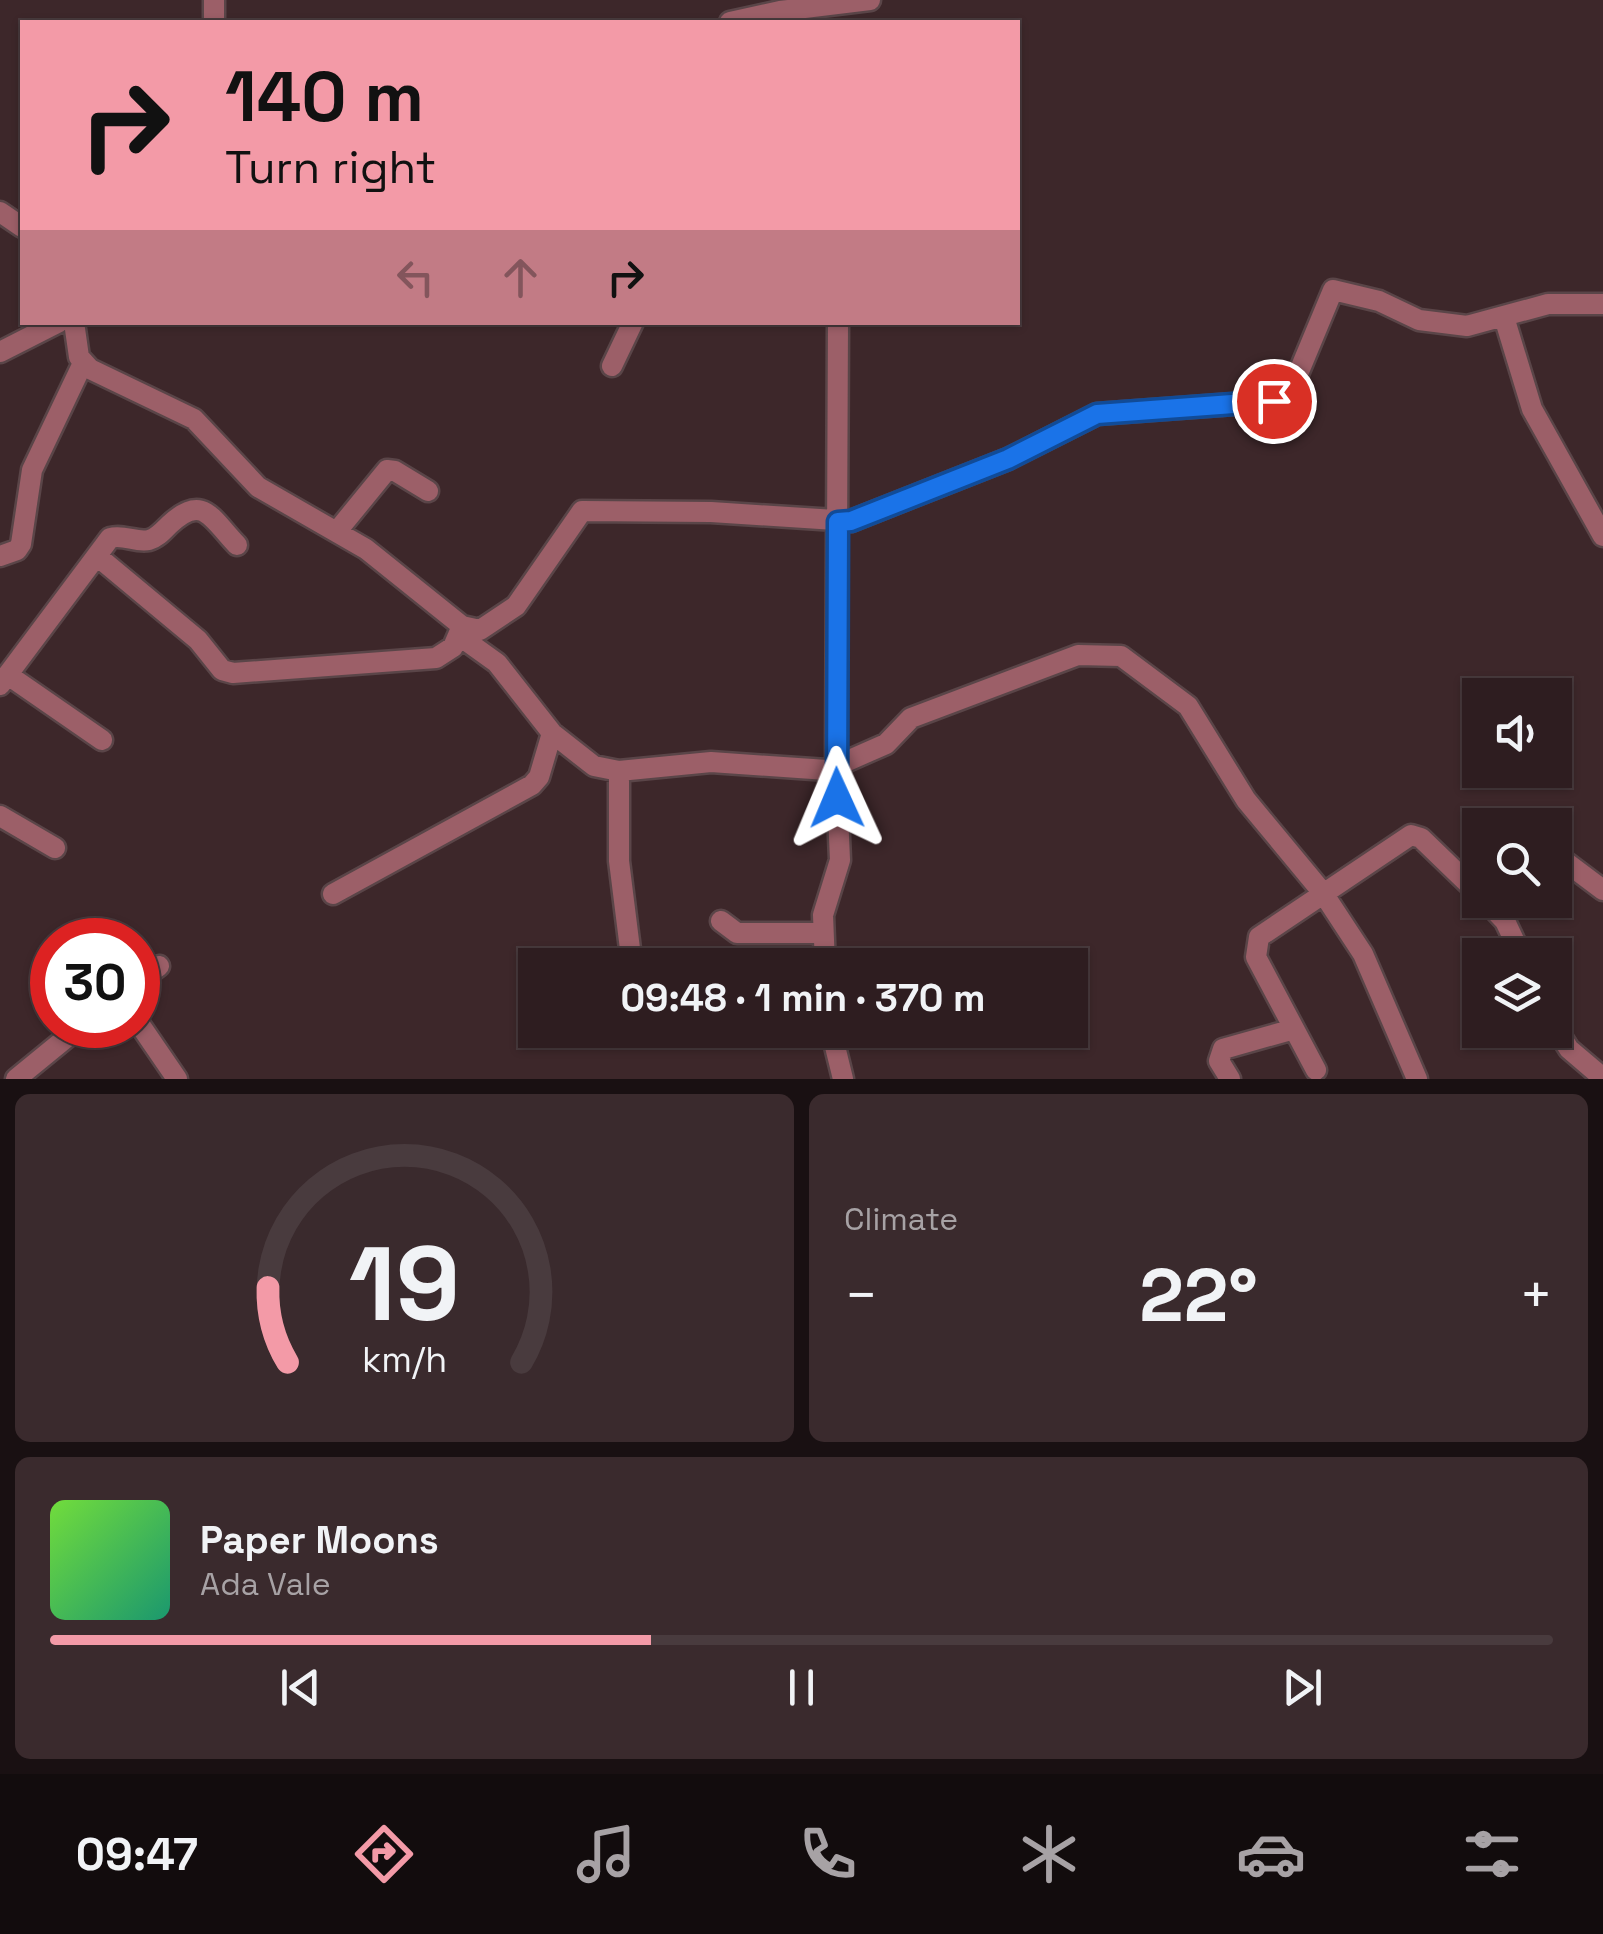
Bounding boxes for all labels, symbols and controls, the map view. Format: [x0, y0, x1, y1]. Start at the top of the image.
text: 140 m [225, 52, 424, 141]
icon: right [60, 60, 190, 190]
text: Turn right [225, 139, 436, 196]
icon: left [388, 250, 443, 305]
icon: ahead [493, 250, 548, 305]
icon: right [598, 250, 653, 305]
pin [1232, 359, 1317, 444]
icon: arrive [1247, 374, 1302, 429]
map controls [1462, 678, 1572, 1048]
button: sound [1462, 678, 1572, 788]
position arrow [785, 746, 889, 850]
button: search [1462, 808, 1572, 918]
speed limit sign: 30 [30, 918, 160, 1048]
button: layers [1462, 938, 1572, 1048]
text: 09:48 · 1 min · 370 m [620, 974, 986, 1022]
text: Climate [844, 1199, 958, 1239]
text: 19 [349, 1218, 460, 1350]
text: 22° [1139, 1247, 1258, 1343]
text: − [844, 1260, 878, 1330]
text: + [1519, 1260, 1553, 1330]
text: km/h [362, 1337, 447, 1382]
text: Paper Moons [200, 1516, 439, 1564]
text: Ada Vale [200, 1564, 331, 1604]
icon: previous [273, 1660, 328, 1715]
icon: pause [774, 1660, 829, 1715]
icon: next [1275, 1660, 1330, 1715]
icon: directions [349, 1819, 419, 1889]
icon: music [571, 1819, 641, 1889]
icon: phone [793, 1819, 863, 1889]
icon: climate [1014, 1819, 1084, 1889]
icon: car [1236, 1819, 1306, 1889]
icon: filters [1457, 1819, 1527, 1889]
text: 09:47 [76, 1826, 198, 1883]

